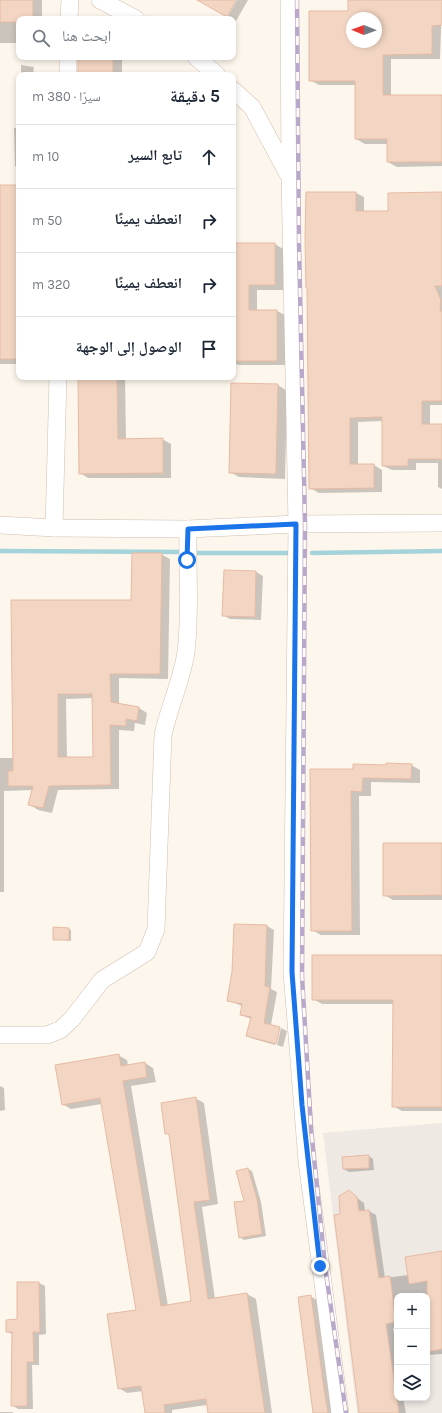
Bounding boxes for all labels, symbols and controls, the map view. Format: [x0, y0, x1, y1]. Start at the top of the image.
north arrow [346, 12, 382, 48]
search box [16, 16, 236, 60]
icon: search [30, 27, 52, 49]
text: ابحث هنا [62, 27, 111, 45]
text: 5 دقيقة [170, 86, 220, 106]
text: سيرًا · 380 m [32, 89, 101, 104]
text: تابع السير [128, 146, 182, 164]
icon: ahead [198, 146, 220, 168]
text: 10 m [32, 149, 59, 164]
text: انعطف يمينًا [115, 210, 182, 228]
icon: right [198, 210, 220, 232]
text: 50 m [32, 213, 62, 228]
text: انعطف يمينًا [115, 274, 182, 292]
icon: right [198, 274, 220, 296]
text: 320 m [32, 277, 70, 292]
text: الوصول إلى الوجهة [76, 338, 182, 356]
icon: arrive [198, 338, 220, 360]
route start [178, 551, 196, 569]
route end [311, 1257, 329, 1275]
map controls [394, 1293, 430, 1401]
button: + [394, 1293, 430, 1329]
button: − [394, 1329, 430, 1365]
button: layers [394, 1365, 430, 1401]

